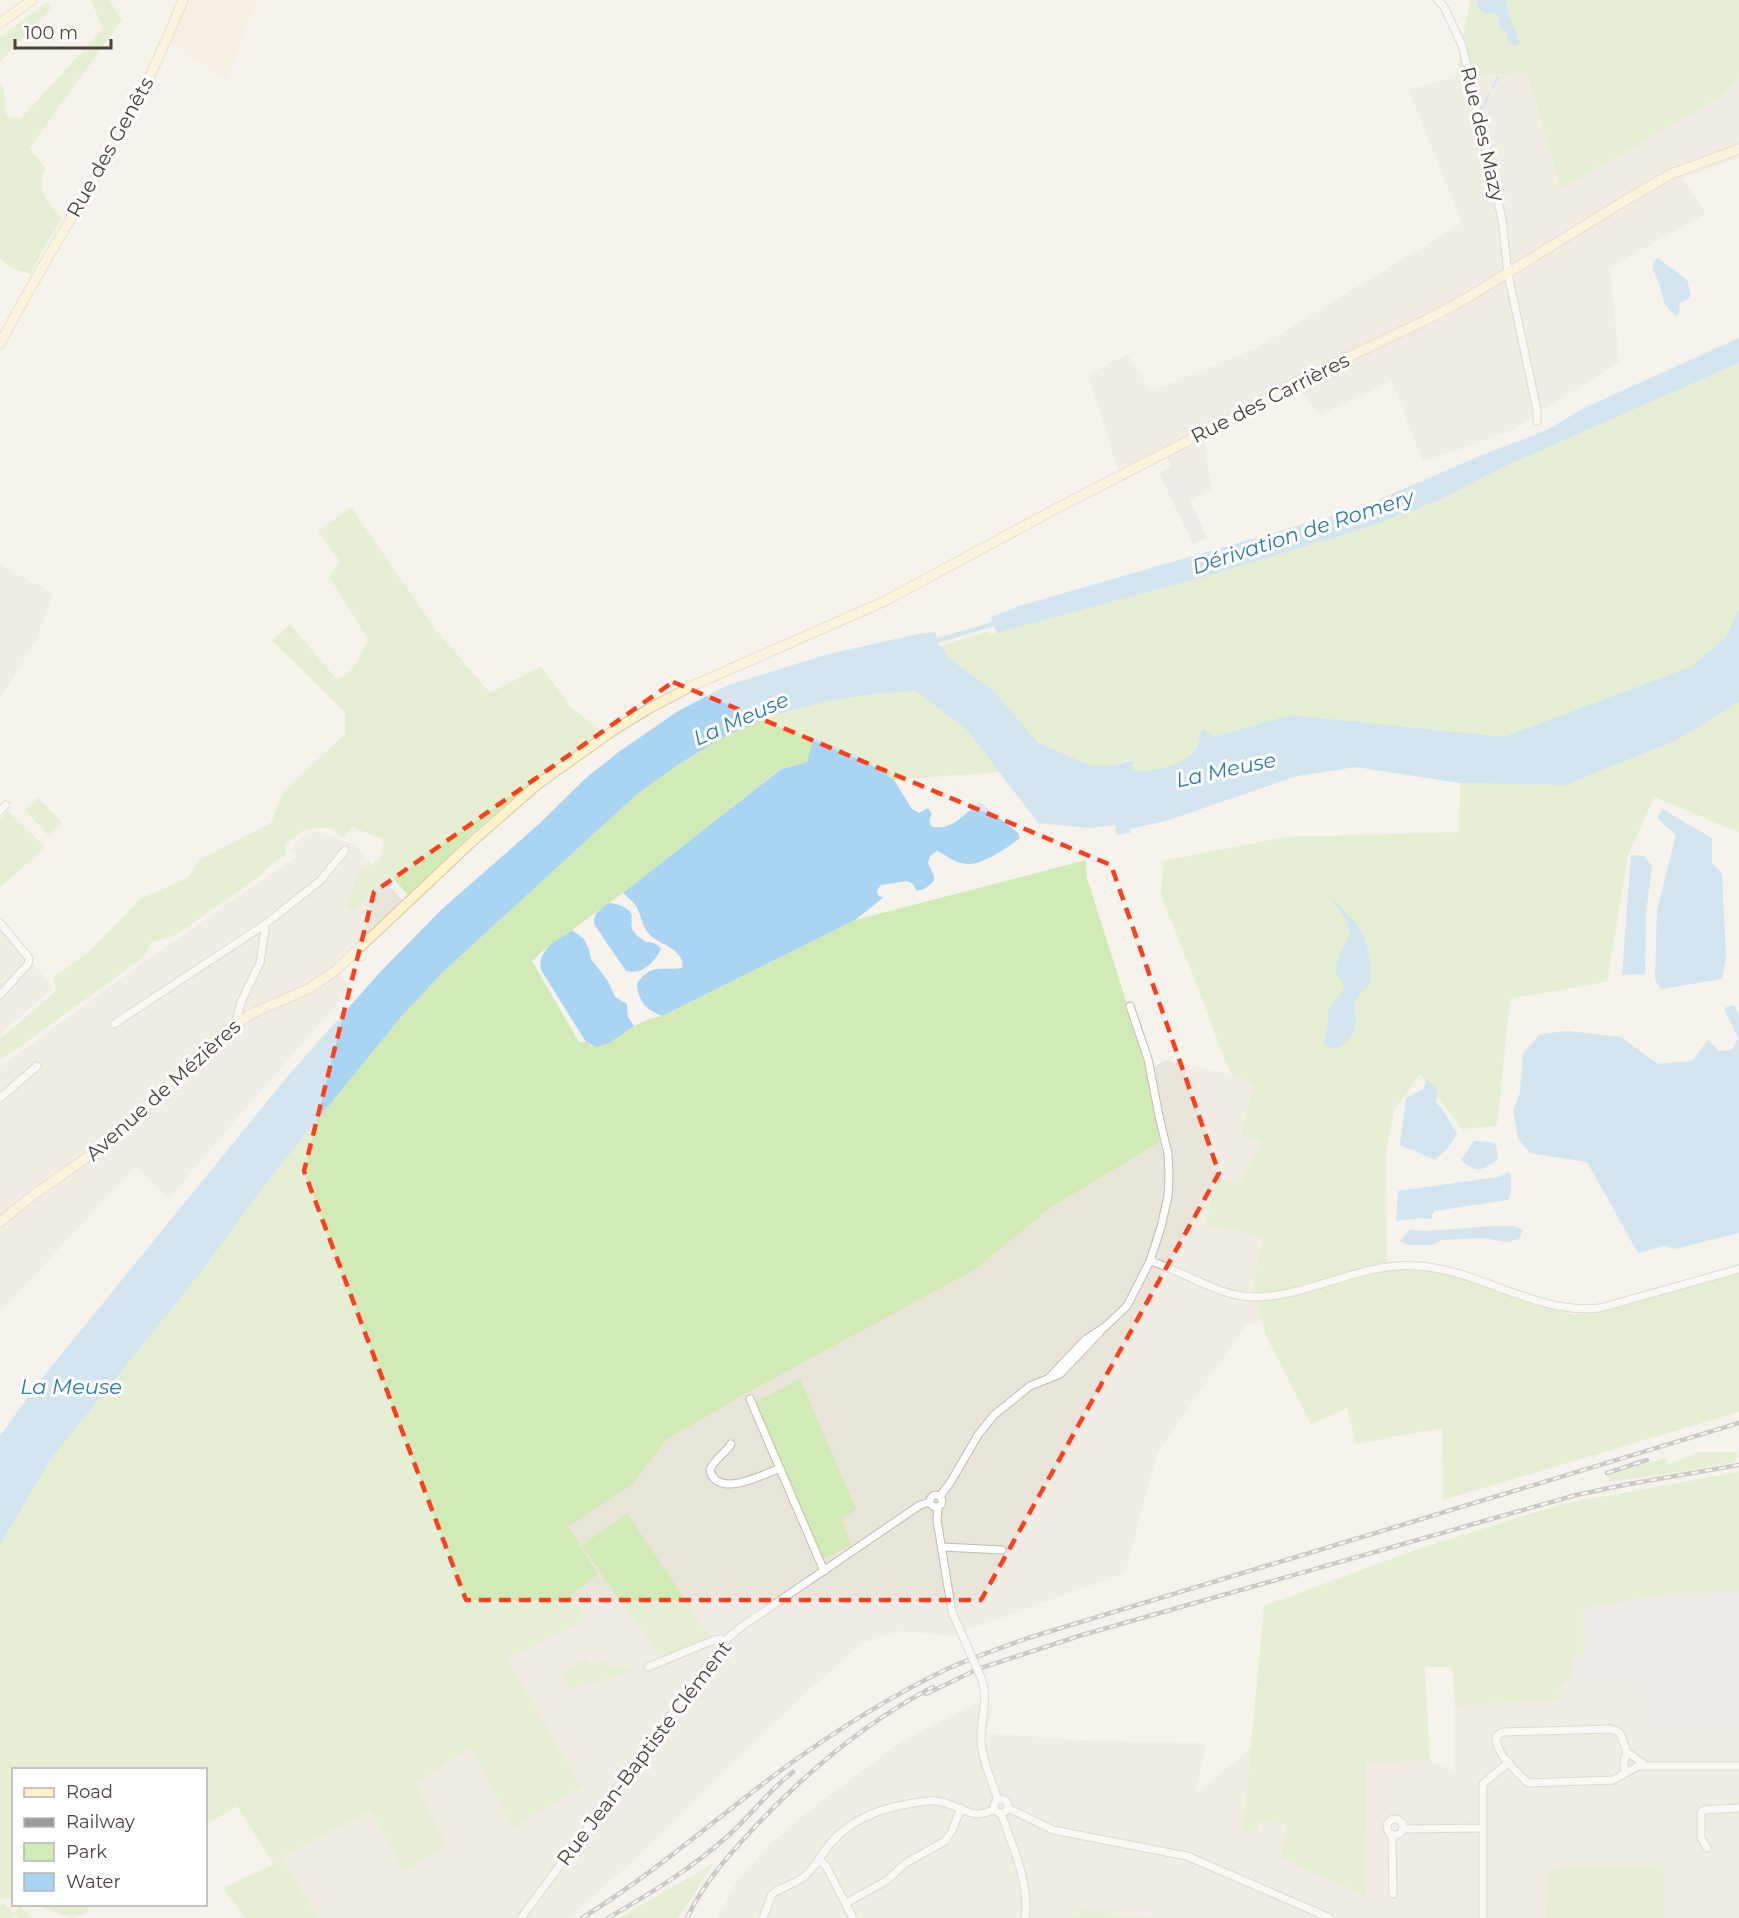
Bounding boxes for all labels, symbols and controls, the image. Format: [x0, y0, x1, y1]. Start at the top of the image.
scale bar [15, 12, 111, 50]
text: 100 m [24, 22, 78, 44]
street label: Rue des Mazy [1456, 64, 1510, 204]
street label: Rue des Genêts [61, 72, 159, 221]
street label: Rue des Carrières [1187, 348, 1353, 448]
water label: Dérivation de Romery [1189, 483, 1418, 579]
water label: La Meuse [689, 686, 792, 751]
water label: La Meuse [1174, 747, 1278, 792]
street label: Avenue de Mézières [81, 1014, 246, 1166]
water label: La Meuse [20, 1374, 122, 1399]
street label: Rue Jean-Baptiste Clément [552, 1636, 736, 1870]
legend [12, 1768, 207, 1906]
text: Road [66, 1781, 113, 1803]
text: Railway [66, 1811, 135, 1833]
text: Park [66, 1841, 107, 1863]
text: Water [66, 1871, 121, 1893]

